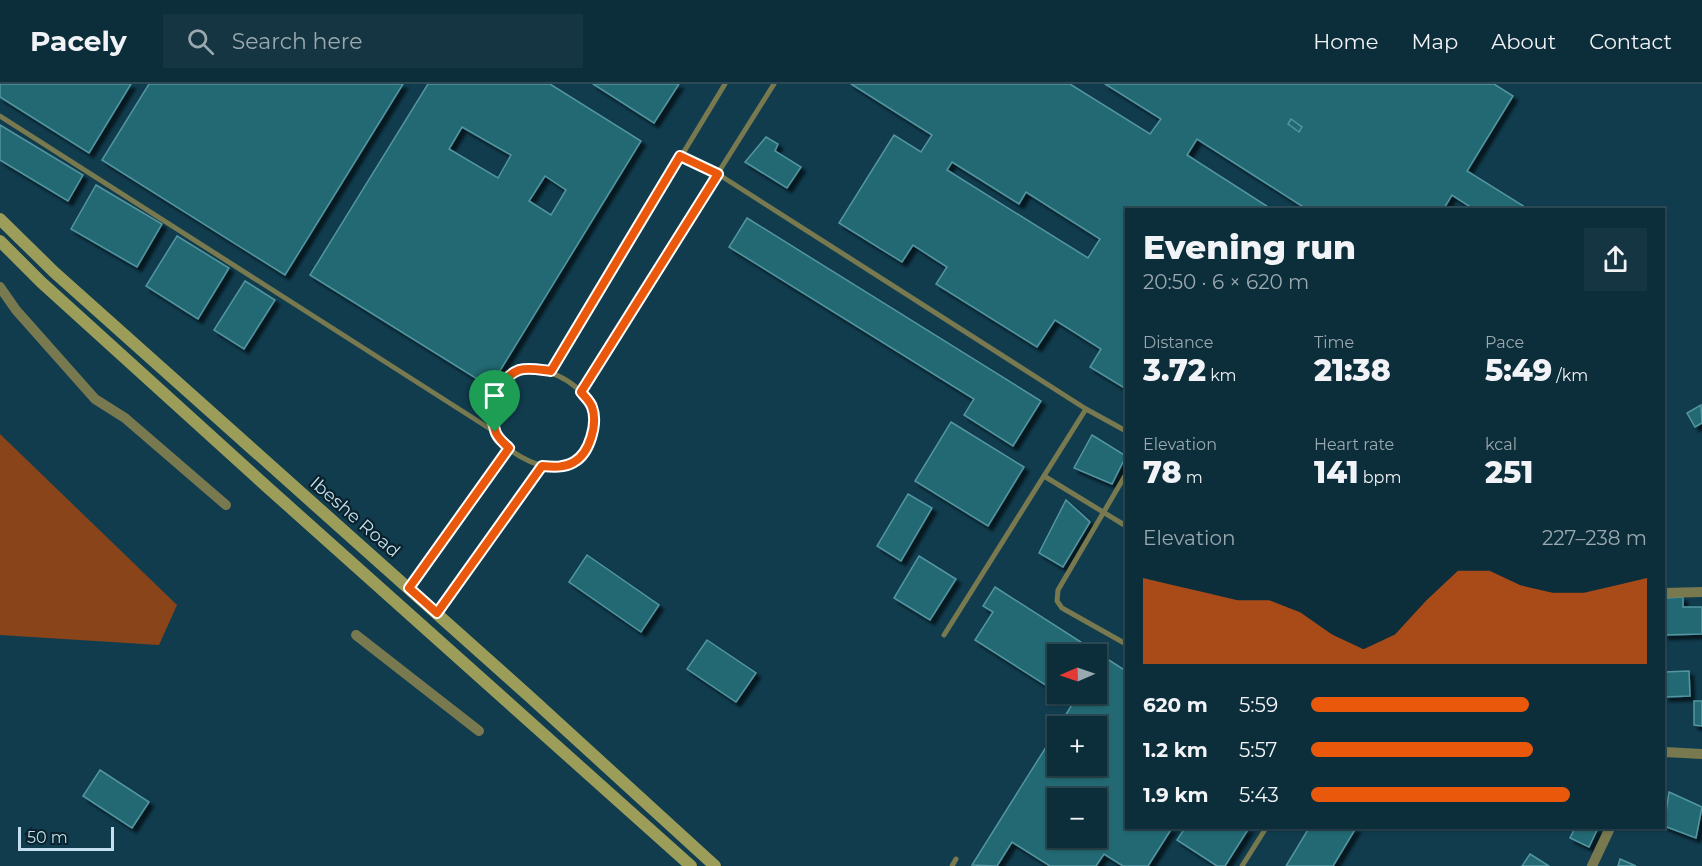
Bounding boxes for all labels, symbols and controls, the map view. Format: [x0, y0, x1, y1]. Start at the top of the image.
search box [163, 14, 583, 68]
text: Pacely [30, 24, 127, 58]
icon: search [184, 25, 217, 58]
text: Search here [232, 28, 363, 55]
text: Home [1313, 29, 1378, 54]
text: Map [1411, 29, 1458, 54]
text: About [1491, 29, 1556, 54]
text: Contact [1589, 29, 1672, 54]
text: Evening run [1143, 227, 1356, 267]
button: share [1584, 228, 1647, 291]
text: 20:50 · 6 × 620 m [1143, 270, 1309, 294]
text: Distance [1143, 333, 1213, 352]
text: Time [1314, 333, 1354, 352]
text: Pace [1485, 333, 1524, 352]
text: 3.72 [1143, 352, 1206, 389]
text: 21:38 [1314, 352, 1391, 389]
text: 5:49 [1485, 352, 1552, 389]
text: km [1206, 366, 1237, 385]
text: /km [1552, 366, 1588, 385]
pin [469, 370, 520, 432]
icon: arrive [478, 379, 511, 412]
text: Elevation [1143, 435, 1217, 454]
text: Heart rate [1314, 435, 1394, 454]
text: kcal [1485, 435, 1517, 454]
text: 78 [1143, 454, 1182, 491]
text: 141 [1314, 454, 1359, 491]
text: 251 [1485, 454, 1533, 491]
text: m [1182, 468, 1203, 487]
text: bpm [1359, 468, 1401, 487]
street label: Ibeshe Road [305, 472, 405, 562]
text: Elevation [1143, 526, 1235, 550]
text: 227–238 m [1542, 526, 1647, 550]
north arrow [1047, 644, 1107, 704]
map controls [1047, 644, 1107, 848]
text: 620 m [1143, 693, 1208, 717]
text: 5:59 [1239, 693, 1278, 717]
button: + [1047, 716, 1107, 776]
text: 1.2 km [1143, 738, 1208, 762]
text: 5:57 [1239, 738, 1277, 762]
text: 1.9 km [1143, 783, 1209, 807]
text: 5:43 [1239, 783, 1279, 807]
button: − [1047, 788, 1107, 848]
scale bar [18, 824, 114, 852]
text: 50 m [27, 828, 68, 847]

